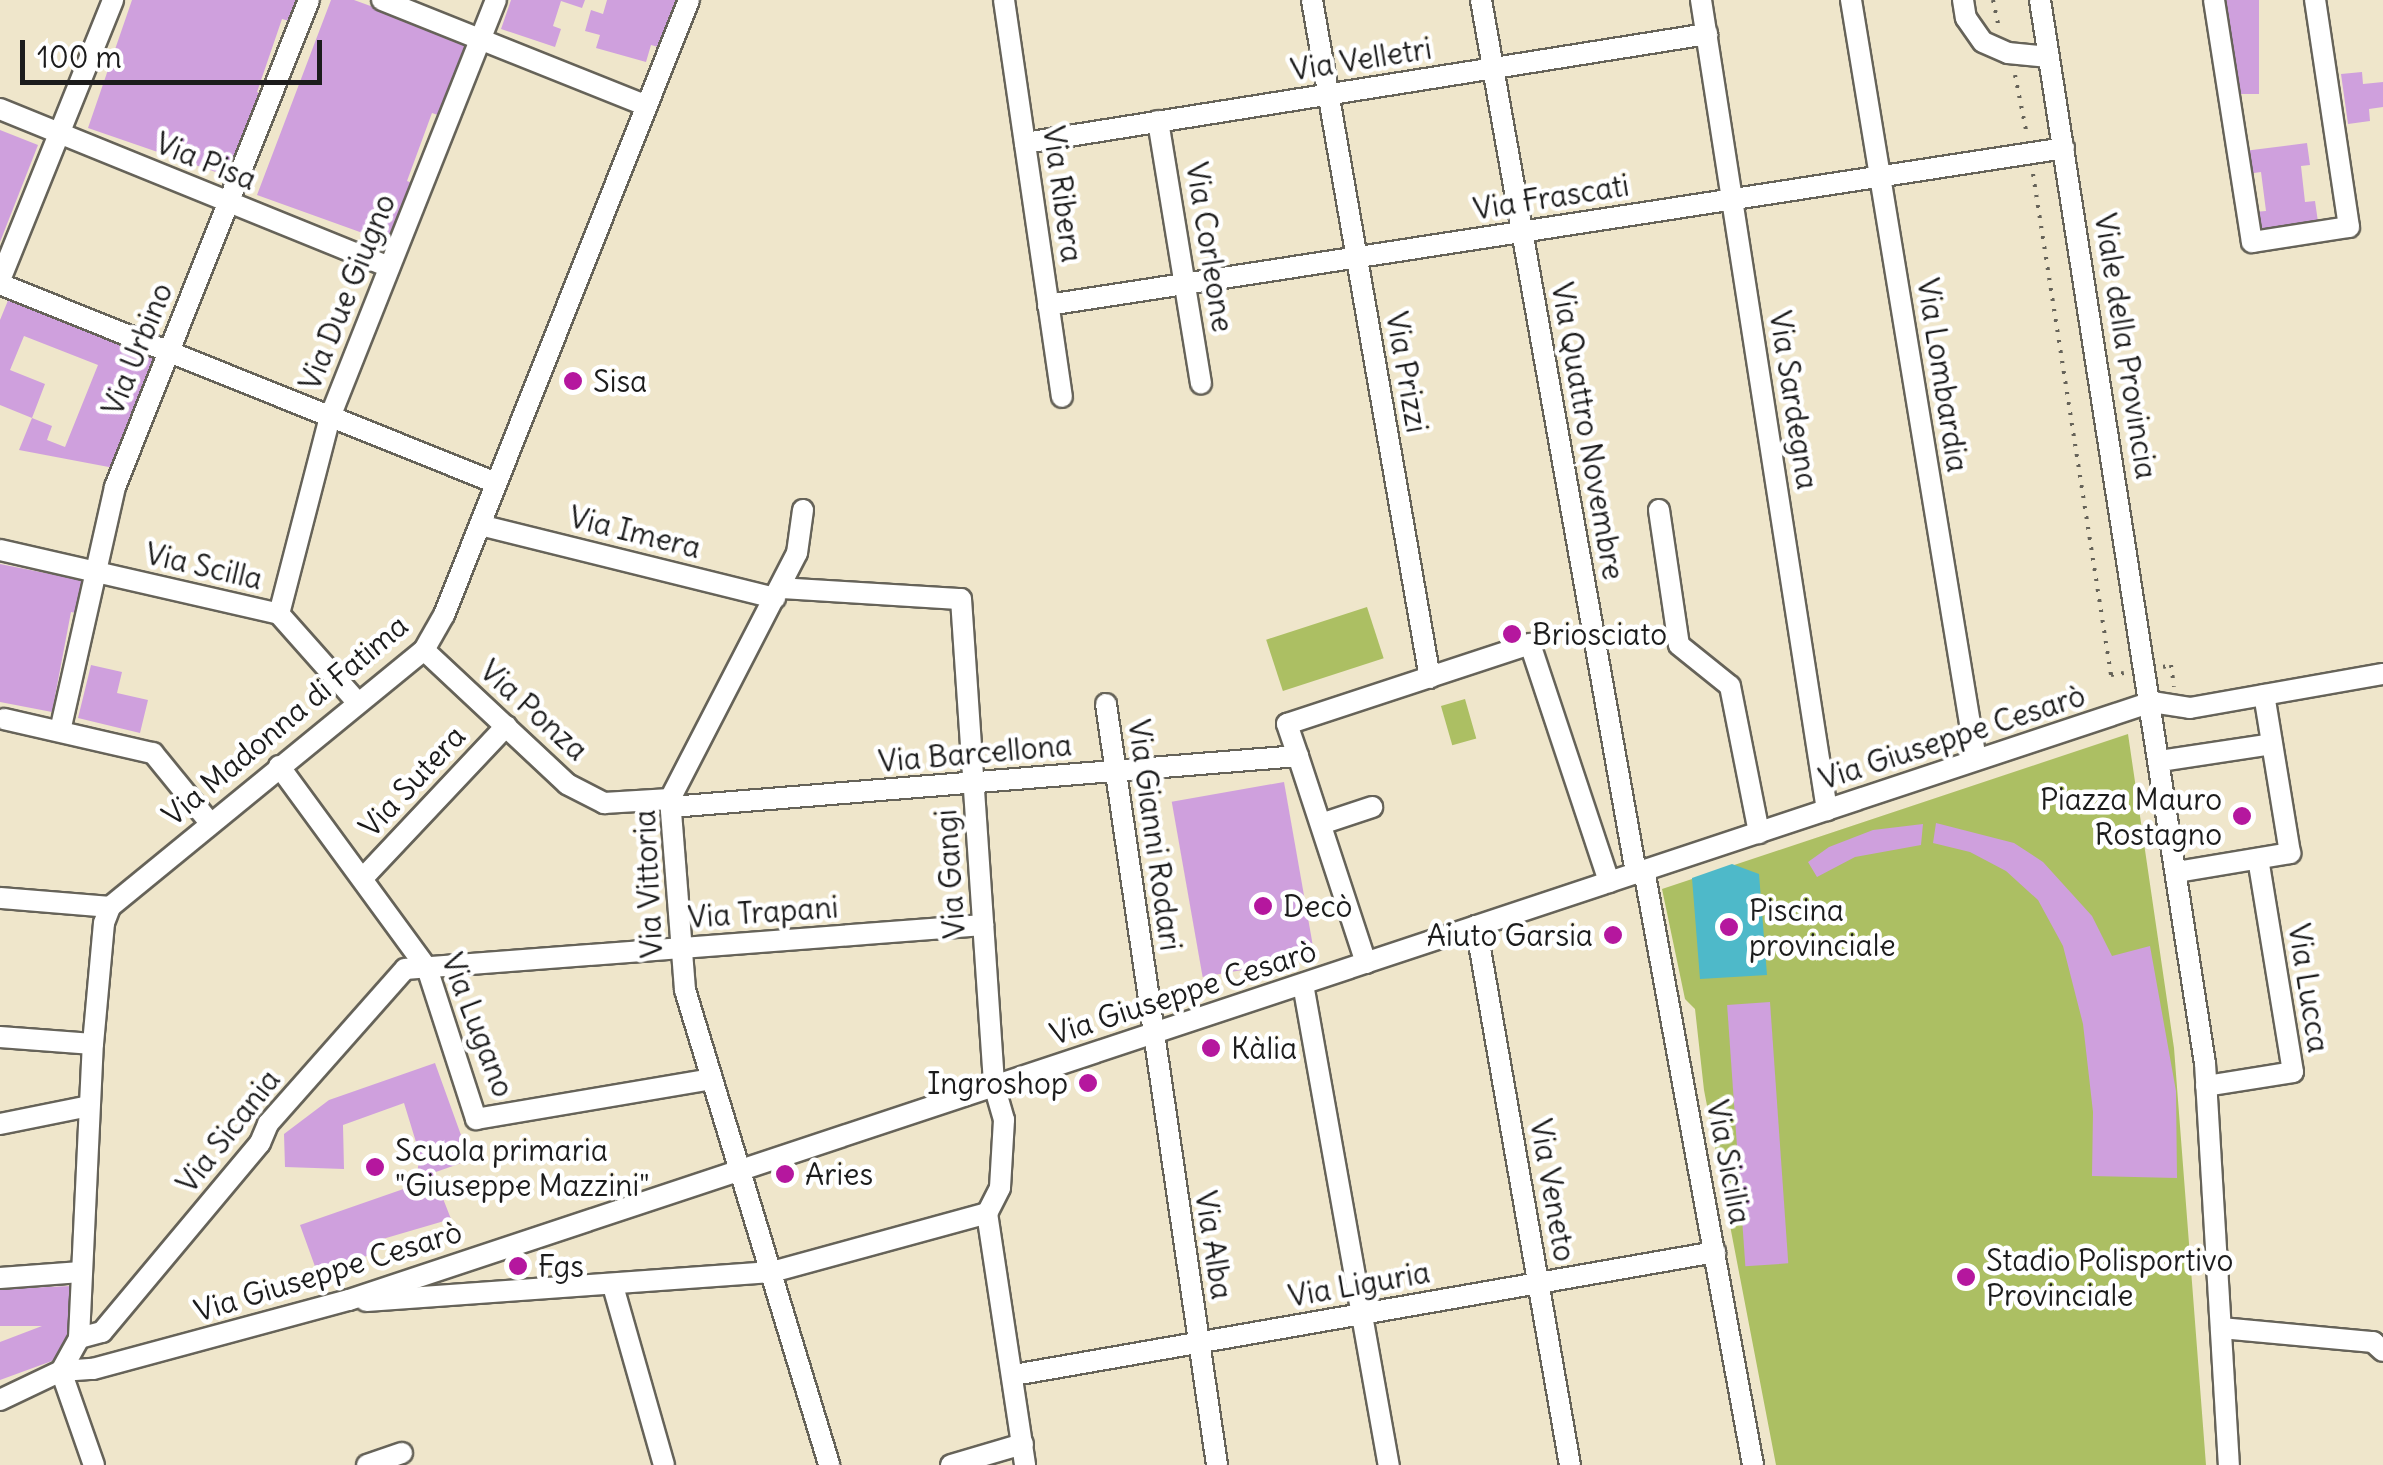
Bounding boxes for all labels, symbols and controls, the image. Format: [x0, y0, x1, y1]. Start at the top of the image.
scale bar [25, 20, 328, 82]
street label: Via Velletri [1288, 30, 1434, 88]
text: 100 m [37, 38, 122, 76]
street label: Via Ribera [1036, 124, 1090, 264]
street label: Via Pisa [150, 125, 262, 197]
street label: Via Corleone [1179, 159, 1241, 335]
street label: Via Frascati [1471, 167, 1631, 227]
street label: Via Due Giugno [291, 189, 403, 395]
street label: Viale della Provincia [2087, 211, 2165, 481]
street label: Via Lombardia [1910, 275, 1976, 475]
street label: Via Urbino [94, 277, 180, 421]
street label: Via Quattro Novembre [1544, 279, 1632, 583]
street label: Via Sardegna [1762, 308, 1826, 492]
street label: Via Prizzi [1379, 309, 1435, 435]
place label: Sisa [593, 363, 647, 399]
marker: Sisa [562, 370, 584, 392]
street label: Via Imera [566, 498, 704, 566]
street label: Via Scilla [142, 535, 266, 597]
street label: Via Madonna di Fatima [155, 607, 415, 833]
place label: Briosciato [1532, 616, 1667, 652]
marker: Briosciato [1501, 623, 1523, 645]
street label: Via Ponza [473, 652, 595, 768]
street label: Via Giuseppe Cesarò [1814, 677, 2090, 797]
street label: Via Gianni Rodari [1121, 717, 1189, 953]
street label: Via Sutera [351, 718, 473, 844]
street label: Via Barcellona [877, 727, 1073, 779]
place label: Piazza Mauro Rostagno [2040, 781, 2222, 852]
marker: Piazza Mauro Rostagno [2231, 805, 2253, 827]
street label: Via Gangi [928, 808, 972, 940]
street label: Via Vittoria [626, 809, 670, 959]
place label: Decò [1283, 888, 1352, 924]
street label: Via Trapani [687, 889, 839, 935]
place label: Piscina provinciale [1749, 892, 1896, 962]
marker: Decò [1252, 895, 1274, 917]
marker: Piscina provinciale [1718, 916, 1740, 938]
place label: Aiuto Garsia [1427, 917, 1593, 953]
street label: Via Lucca [2281, 921, 2337, 1055]
marker: Aiuto Garsia [1602, 924, 1624, 946]
street label: Via Giuseppe Cesarò [1045, 932, 1321, 1052]
street label: Via Lugano [434, 948, 522, 1102]
place label: Kàlia [1231, 1030, 1297, 1066]
marker: Kàlia [1200, 1037, 1222, 1059]
street label: Via Sicania [169, 1062, 287, 1200]
place label: Ingroshop [927, 1065, 1068, 1101]
marker: Ingroshop [1077, 1072, 1099, 1094]
street label: Via Sicilia [1699, 1097, 1759, 1227]
street label: Via Veneto [1523, 1116, 1583, 1264]
place label: Scuola primaria "Giuseppe Mazzini" [395, 1132, 649, 1202]
marker: Scuola primaria "Giuseppe Mazzini" [364, 1156, 386, 1178]
place label: Aries [805, 1156, 873, 1192]
marker: Aries [774, 1163, 796, 1185]
street label: Via Alba [1188, 1188, 1240, 1302]
street label: Via Giuseppe Cesarò [190, 1213, 466, 1329]
place label: Stadio Polisportivo Provinciale [1986, 1242, 2233, 1312]
place label: Fgs [538, 1248, 584, 1284]
street label: Via Liguria [1285, 1254, 1433, 1314]
marker: Fgs [507, 1255, 529, 1277]
marker: Stadio Polisportivo Provinciale [1955, 1266, 1977, 1288]

